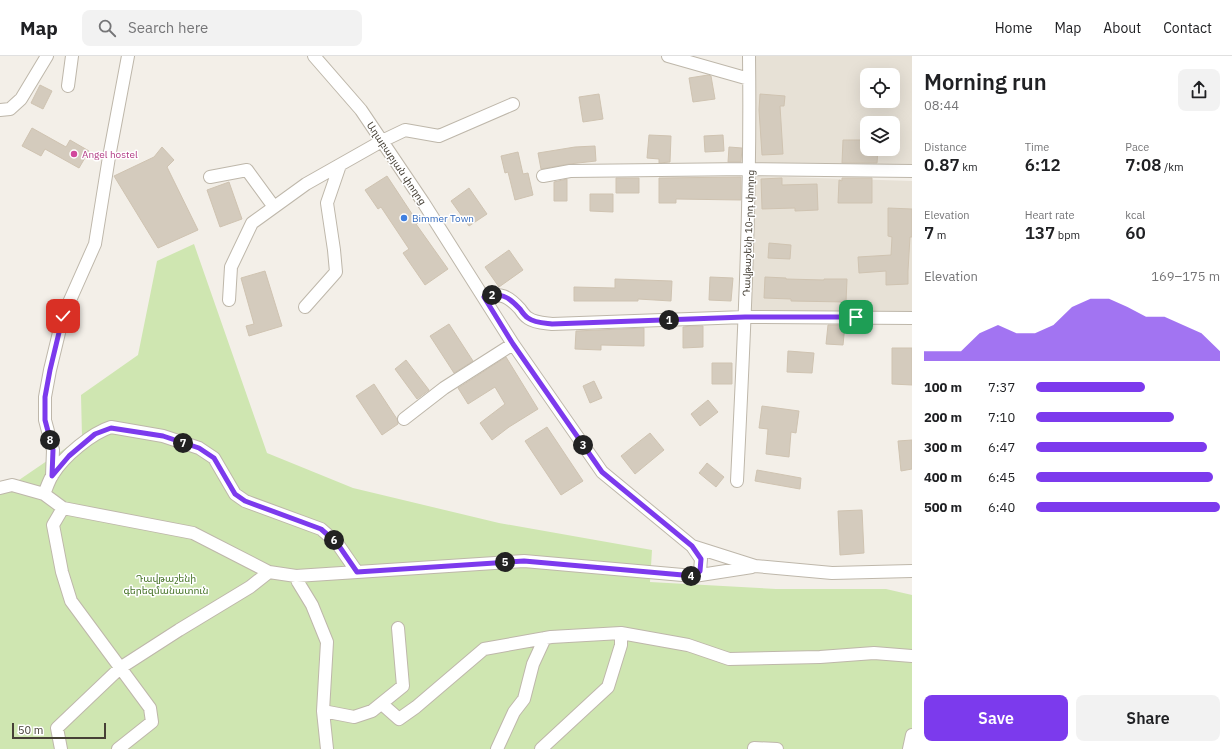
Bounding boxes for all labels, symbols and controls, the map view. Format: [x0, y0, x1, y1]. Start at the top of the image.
search box [82, 10, 362, 46]
text: Map [20, 16, 58, 40]
icon: search [96, 17, 118, 39]
text: Search here [128, 18, 208, 37]
text: Home [995, 19, 1032, 37]
text: Map [1054, 19, 1081, 37]
text: About [1103, 19, 1141, 37]
text: Contact [1163, 19, 1212, 37]
text: Morning run [924, 67, 1047, 96]
map controls [860, 68, 900, 156]
button: locate [860, 68, 900, 108]
button: share [1178, 69, 1220, 111]
text: 08:44 [924, 97, 959, 114]
button: layers [860, 116, 900, 156]
street label: Աղաբաբյան փողոց [364, 119, 429, 207]
text: Distance [924, 140, 967, 154]
text: Time [1025, 140, 1049, 154]
text: Pace [1125, 140, 1149, 154]
place label: Angel hostel [82, 148, 138, 161]
marker: Angel hostel [69, 149, 79, 159]
text: 0.87 [924, 154, 960, 176]
text: 6:12 [1025, 154, 1061, 176]
text: 7:08 [1125, 154, 1161, 176]
text: km [960, 160, 978, 174]
text: /km [1161, 160, 1184, 174]
street label: Դավթաշենի 10-րդ փողոց [740, 170, 757, 297]
text: Elevation [924, 208, 970, 222]
text: Heart rate [1025, 208, 1075, 222]
text: kcal [1125, 208, 1145, 222]
place label: Bimmer Town [412, 212, 474, 225]
marker: Bimmer Town [399, 213, 409, 223]
text: 7 [924, 222, 934, 244]
text: 137 [1025, 222, 1055, 244]
text: 60 [1125, 222, 1146, 244]
text: m [934, 228, 946, 242]
text: bpm [1055, 228, 1080, 242]
text: Elevation [924, 268, 978, 285]
text: 169–175 m [1151, 268, 1220, 285]
pin: 2 [482, 285, 502, 305]
text: 2 [489, 288, 495, 302]
pin [46, 299, 80, 333]
pin [839, 300, 873, 334]
icon: check [52, 305, 74, 327]
icon: arrive [845, 306, 867, 328]
pin: 1 [659, 310, 679, 330]
text: 1 [666, 313, 672, 327]
text: 100 m [924, 379, 962, 396]
text: 7:37 [988, 379, 1015, 396]
text: 200 m [924, 409, 962, 426]
text: 7:10 [988, 409, 1015, 426]
pin: 8 [40, 430, 60, 450]
text: 8 [47, 433, 53, 447]
pin: 7 [173, 433, 193, 453]
pin: 3 [573, 435, 593, 455]
text: 7 [180, 436, 186, 450]
text: 3 [580, 438, 586, 452]
text: 300 m [924, 439, 962, 456]
text: 6:47 [988, 439, 1015, 456]
text: 400 m [924, 469, 962, 486]
text: 6:45 [988, 469, 1015, 486]
text: 500 m [924, 499, 962, 516]
text: 6:40 [988, 499, 1015, 516]
pin: 6 [324, 530, 344, 550]
text: 6 [331, 533, 337, 547]
pin: 5 [495, 552, 515, 572]
text: 5 [502, 555, 508, 569]
pin: 4 [681, 566, 701, 586]
text: 4 [688, 569, 694, 583]
park label: Դավթաշենի գերեզմանատուն [123, 572, 209, 597]
button: Save [924, 695, 1068, 741]
button: Share [1076, 695, 1220, 741]
scale bar [12, 721, 106, 740]
text: 50 m [18, 723, 43, 737]

